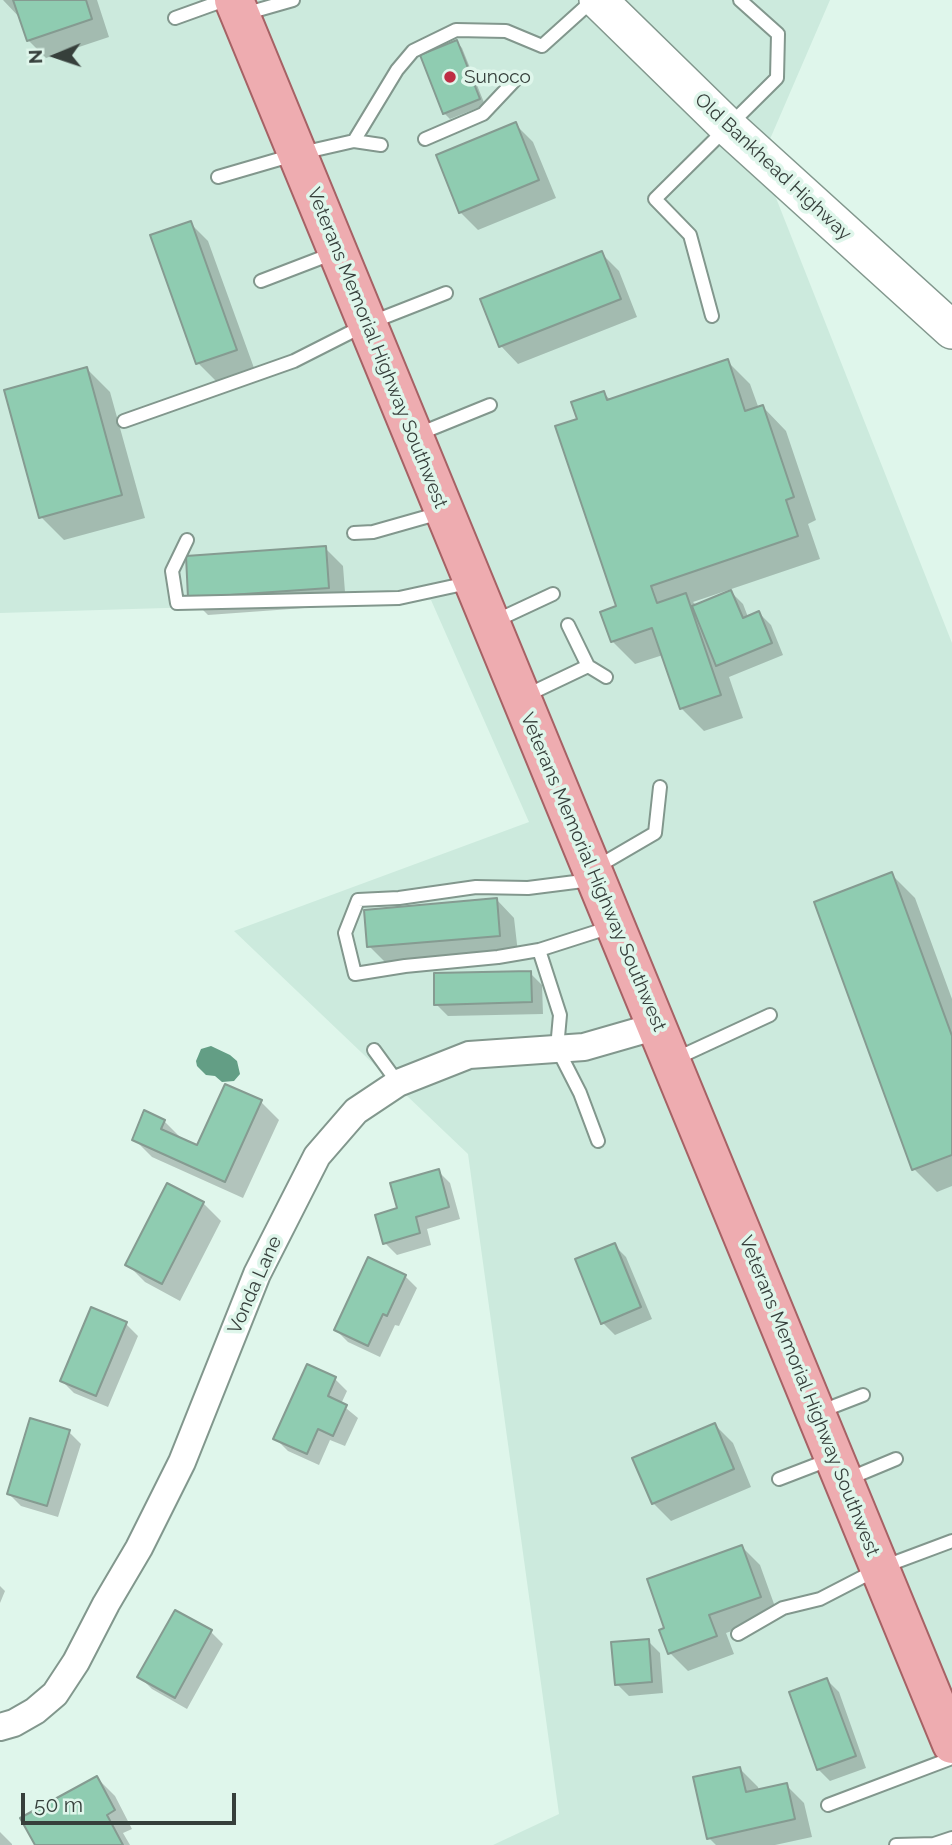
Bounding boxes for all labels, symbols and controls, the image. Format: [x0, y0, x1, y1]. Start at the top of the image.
north arrow [21, 21, 91, 91]
text: N [24, 49, 46, 64]
place label: Sunoco [464, 66, 531, 88]
marker: Sunoco [442, 69, 458, 85]
street label: Old Bankhead Highway [690, 88, 856, 246]
street label: Veterans Memorial Highway Southwest [302, 184, 452, 512]
street label: Veterans Memorial Highway Southwest [515, 709, 671, 1035]
street label: Veterans Memorial Highway Southwest [734, 1232, 884, 1560]
street label: Vonda Lane [223, 1233, 287, 1337]
scale bar [24, 1778, 240, 1822]
text: 50 m [34, 1792, 83, 1817]

